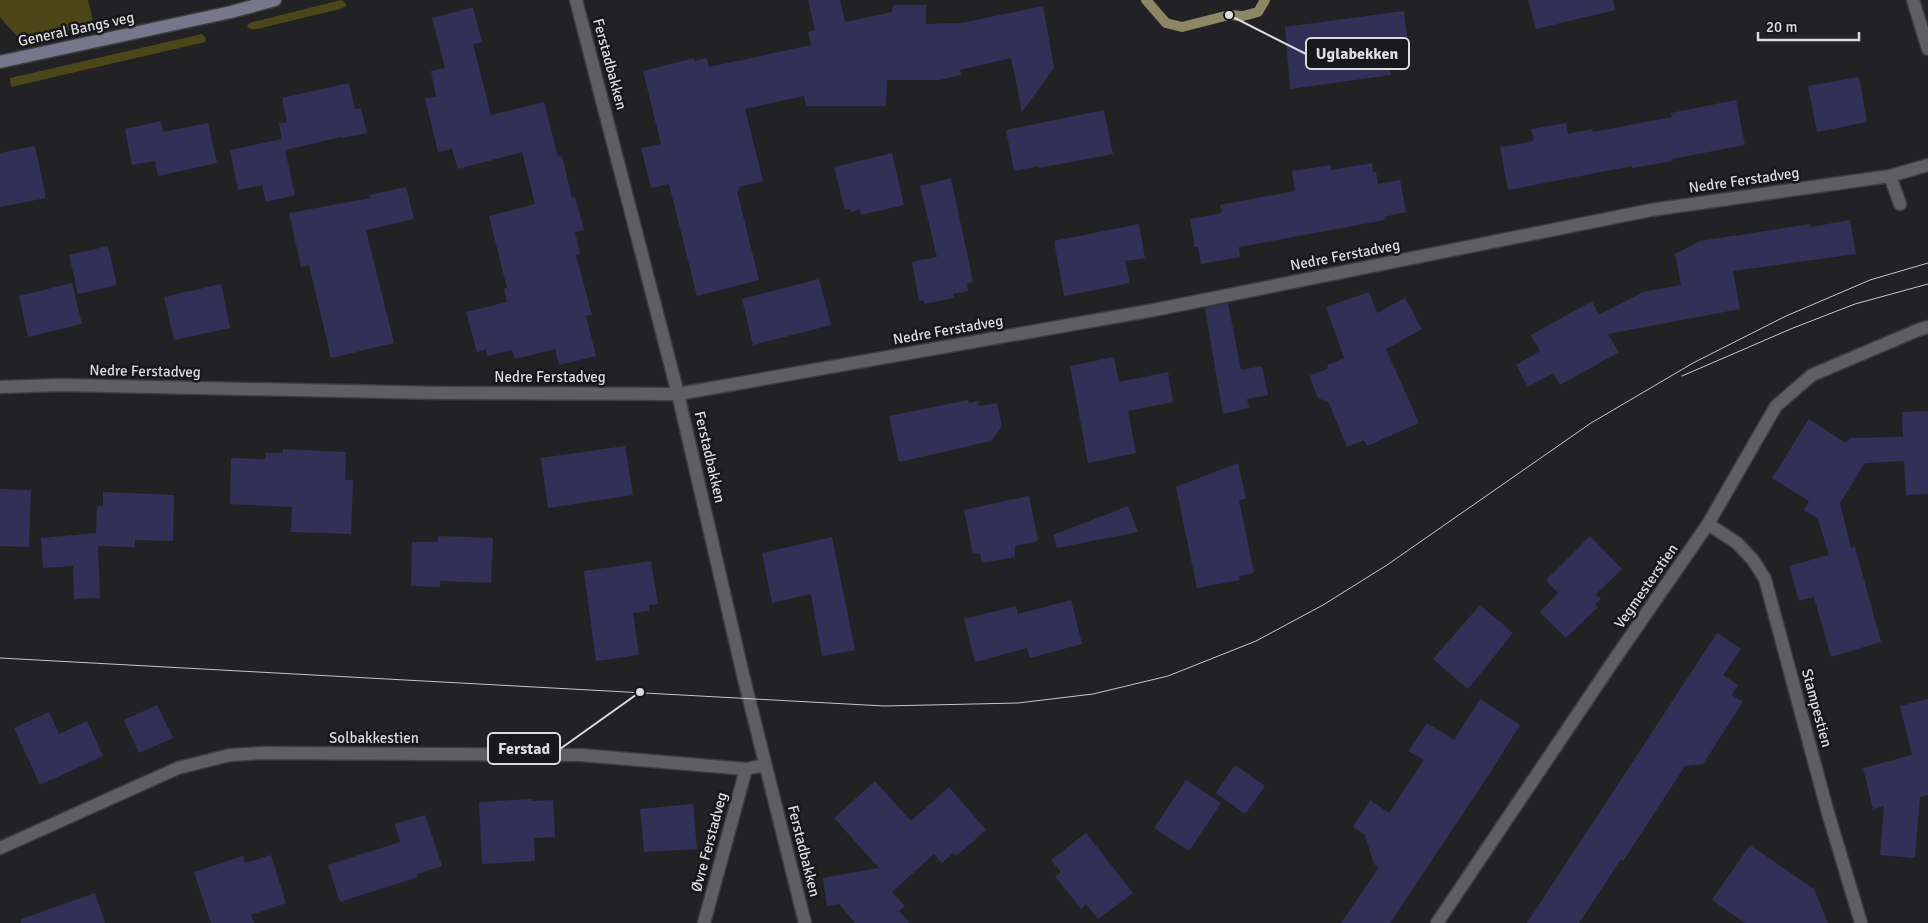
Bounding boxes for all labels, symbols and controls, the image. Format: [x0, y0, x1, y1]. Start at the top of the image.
street label: General Bangs veg [16, 8, 136, 50]
scale bar [1758, 10, 1859, 42]
street label: Ferstadbakken [589, 16, 631, 112]
text: 20 m [1766, 18, 1797, 36]
callout: Uglabekken [1306, 38, 1409, 69]
text: Uglabekken [1316, 44, 1398, 64]
street label: Nedre Ferstadveg [1688, 163, 1801, 197]
street label: Nedre Ferstadveg [1289, 236, 1402, 274]
street label: Nedre Ferstadveg [892, 311, 1005, 349]
street label: Nedre Ferstadveg [89, 361, 201, 381]
street label: Nedre Ferstadveg [494, 368, 606, 386]
street label: Ferstadbakken [691, 409, 729, 505]
street label: Vegmesterstien [1610, 540, 1682, 632]
street label: Stampestien [1798, 667, 1836, 749]
street label: Solbakkestien [329, 729, 419, 747]
callout: Ferstad [488, 733, 560, 764]
text: Ferstad [498, 739, 550, 759]
street label: Øvre Ferstadveg [687, 790, 731, 894]
street label: Ferstadbakken [784, 803, 824, 899]

